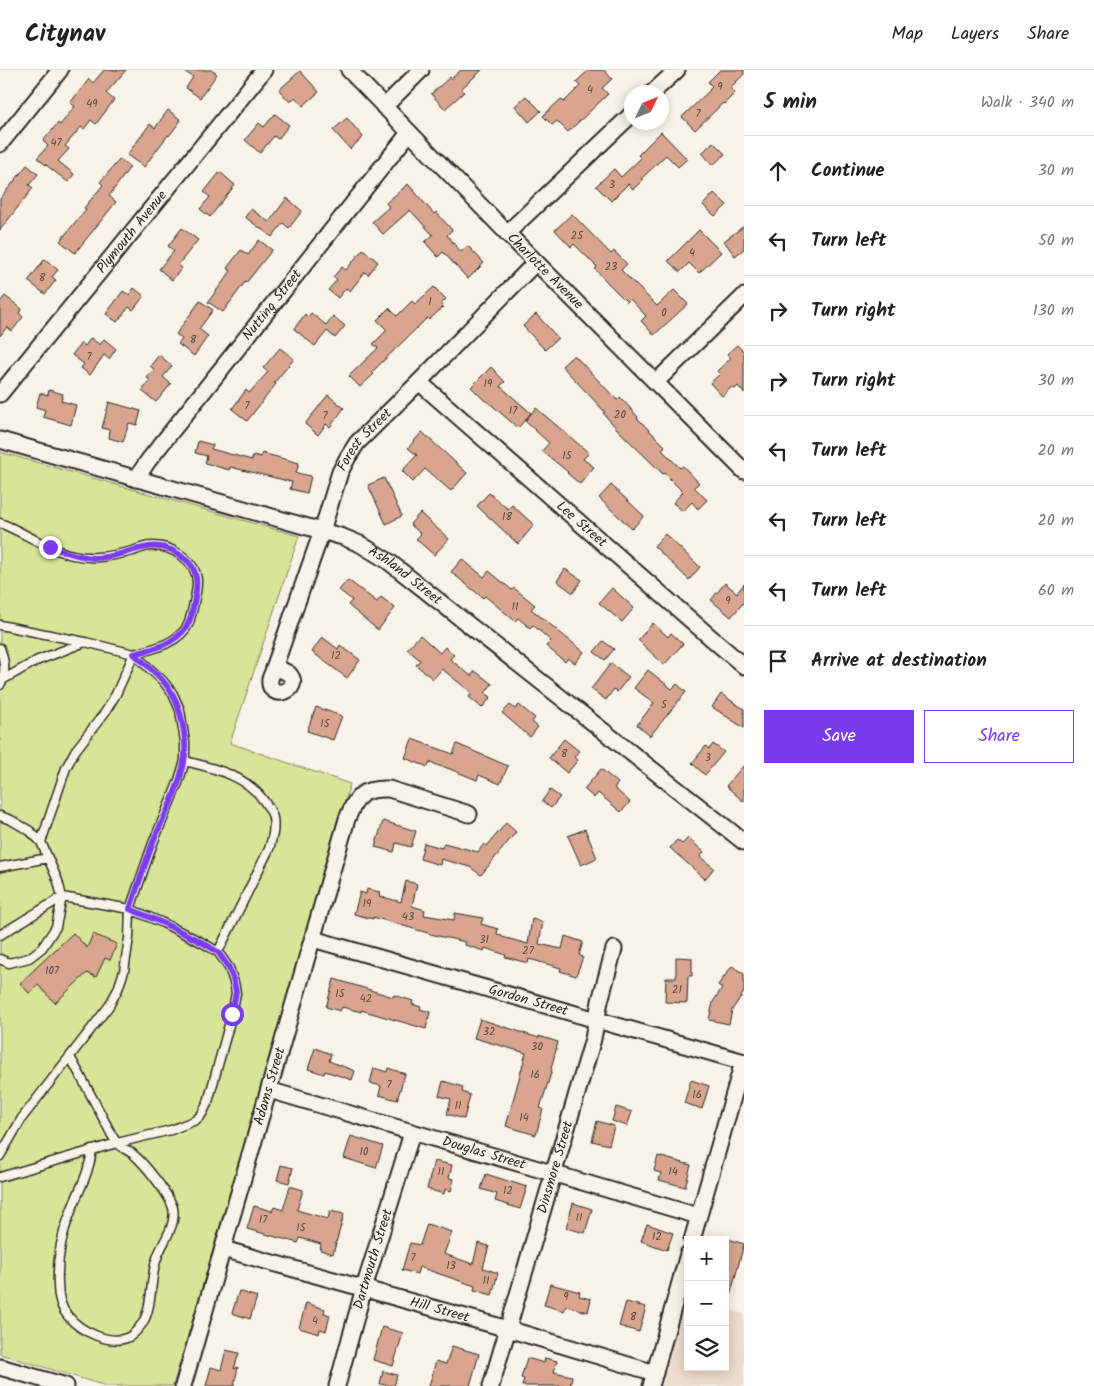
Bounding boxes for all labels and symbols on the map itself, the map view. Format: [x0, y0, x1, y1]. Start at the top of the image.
house number: 9 [717, 78, 723, 96]
house number: 4 [587, 81, 593, 99]
north arrow [624, 85, 669, 130]
house number: 49 [86, 95, 98, 113]
house number: 7 [695, 105, 701, 123]
house number: 47 [50, 134, 62, 152]
house number: 3 [609, 176, 615, 194]
street label: Plymouth Avenue [91, 185, 173, 278]
house number: 25 [571, 227, 584, 245]
street label: Charlotte Avenue [502, 228, 589, 315]
house number: 4 [689, 244, 695, 262]
house number: 23 [605, 258, 617, 276]
street label: Nutting Street [237, 264, 308, 345]
house number: 8 [39, 269, 46, 287]
house number: 1 [428, 293, 432, 311]
house number: 0 [661, 304, 667, 322]
house number: 8 [190, 331, 197, 349]
house number: 7 [86, 348, 92, 366]
house number: 19 [484, 375, 493, 393]
house number: 7 [244, 397, 250, 415]
house number: 17 [509, 402, 518, 420]
street label: Forest Street [331, 403, 398, 475]
house number: 20 [614, 406, 626, 424]
house number: 7 [322, 407, 328, 425]
house number: 15 [562, 447, 573, 465]
street label: Lee Street [551, 496, 612, 553]
house number: 18 [502, 508, 512, 526]
route end [39, 536, 62, 559]
street label: Ashland Street [364, 540, 447, 611]
house number: 9 [725, 592, 731, 610]
house number: 11 [512, 598, 518, 616]
house number: 12 [331, 647, 341, 665]
house number: 5 [661, 696, 668, 714]
house number: 15 [320, 715, 331, 733]
house number: 8 [561, 745, 568, 763]
house number: 3 [705, 749, 711, 767]
house number: 19 [363, 895, 372, 913]
house number: 43 [402, 908, 414, 926]
house number: 31 [479, 931, 489, 949]
house number: 27 [522, 942, 535, 960]
house number: 107 [45, 962, 60, 980]
street label: Gordon Street [486, 979, 571, 1022]
house number: 21 [672, 981, 682, 999]
house number: 15 [335, 985, 346, 1003]
house number: 42 [360, 990, 372, 1008]
route start [221, 1003, 244, 1026]
house number: 32 [483, 1023, 495, 1041]
house number: 30 [531, 1038, 543, 1056]
street label: Adams Street [248, 1044, 292, 1128]
house number: 16 [530, 1066, 540, 1084]
house number: 7 [386, 1076, 392, 1094]
house number: 16 [692, 1086, 702, 1104]
house number: 11 [455, 1097, 461, 1115]
house number: 14 [519, 1109, 529, 1127]
street label: Dinsmore Street [531, 1118, 579, 1216]
street label: Douglas Street [440, 1130, 529, 1176]
house number: 10 [360, 1143, 369, 1161]
house number: 11 [438, 1163, 444, 1181]
house number: 14 [668, 1163, 678, 1181]
house number: 12 [503, 1182, 513, 1200]
street label: Dartmouth Street [348, 1206, 399, 1312]
house number: 11 [576, 1209, 582, 1227]
house number: 17 [259, 1211, 268, 1229]
house number: 15 [296, 1219, 307, 1237]
house number: 12 [652, 1228, 662, 1246]
house number: 7 [410, 1249, 416, 1267]
house number: 13 [446, 1257, 456, 1275]
house number: 11 [483, 1272, 489, 1290]
house number: 9 [563, 1288, 569, 1306]
street label: Hill Street [407, 1291, 472, 1329]
house number: 8 [630, 1308, 637, 1326]
house number: 4 [312, 1312, 318, 1330]

